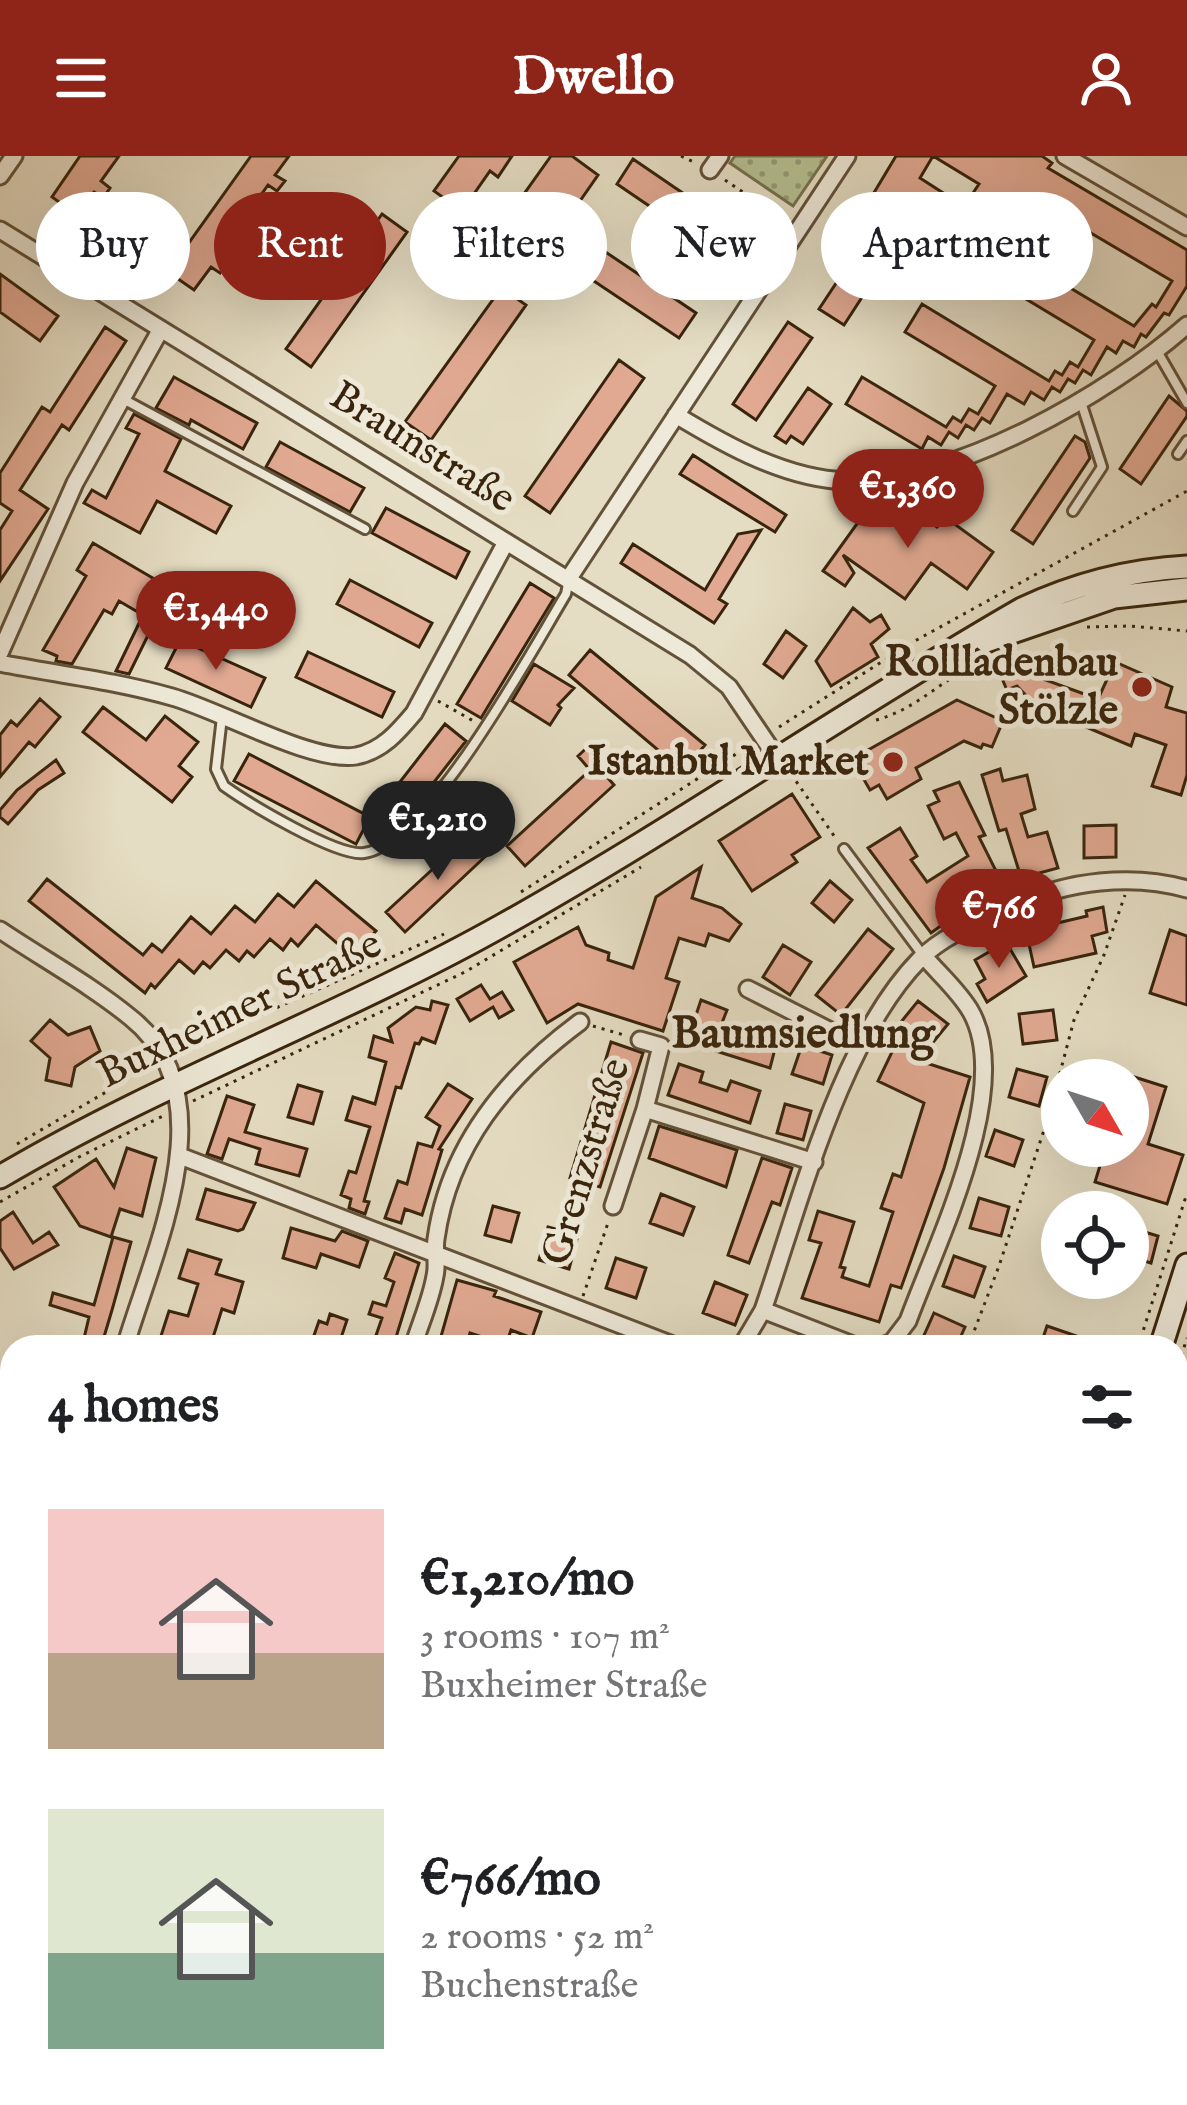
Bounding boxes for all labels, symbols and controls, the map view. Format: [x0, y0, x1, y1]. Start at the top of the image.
text: Dwello [513, 44, 674, 113]
icon: menu [48, 45, 114, 111]
icon: person [1073, 45, 1139, 111]
chip: Buy [36, 192, 190, 300]
chip: Rent [214, 192, 386, 300]
chip: Filters [410, 192, 607, 300]
chip: New [631, 192, 797, 300]
chip: Apartment [821, 192, 1093, 300]
street label: Braunstraße [319, 370, 525, 526]
pin: €1,360 [810, 449, 1006, 551]
text: €1,360 [859, 463, 957, 512]
pin: €1,440 [118, 571, 314, 673]
text: €1,440 [163, 585, 269, 634]
place label: Rollladenbau Stölzle [885, 637, 1118, 738]
marker: Rollladenbau Stölzle [1129, 674, 1155, 700]
place label: Istanbul Market [588, 736, 870, 789]
marker: Istanbul Market [880, 749, 906, 775]
pin: €1,210 [340, 781, 536, 883]
text: €1,210 [388, 795, 488, 844]
pin: €766 [928, 869, 1070, 971]
text: €766 [962, 883, 1036, 932]
street label: Buxheimer Straße [89, 918, 391, 1102]
district label: Baumsiedlung [671, 1006, 936, 1063]
street label: Grenzstraße [530, 1052, 644, 1272]
north arrow [1041, 1059, 1149, 1167]
map controls [1041, 1059, 1149, 1299]
button: locate [1041, 1191, 1149, 1299]
icon: filters [1074, 1374, 1140, 1440]
text: 4 homes [48, 1375, 219, 1440]
text: €1,210/mo [420, 1548, 634, 1613]
icon: home [144, 1557, 288, 1701]
text: 3 rooms · 107 m² [420, 1613, 670, 1662]
text: Buxheimer Straße [420, 1662, 707, 1711]
text: €766/mo [420, 1848, 601, 1913]
icon: home [144, 1857, 288, 2001]
text: 2 rooms · 52 m² [420, 1913, 654, 1962]
text: Buchenstraße [420, 1962, 638, 2011]

